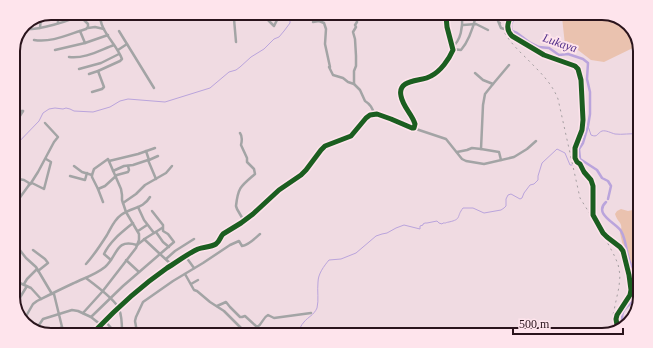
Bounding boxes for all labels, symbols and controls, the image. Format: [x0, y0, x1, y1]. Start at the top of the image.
water label: Lukaya [540, 30, 579, 55]
scale bar [513, 310, 623, 336]
text: 500 m [519, 317, 550, 331]

